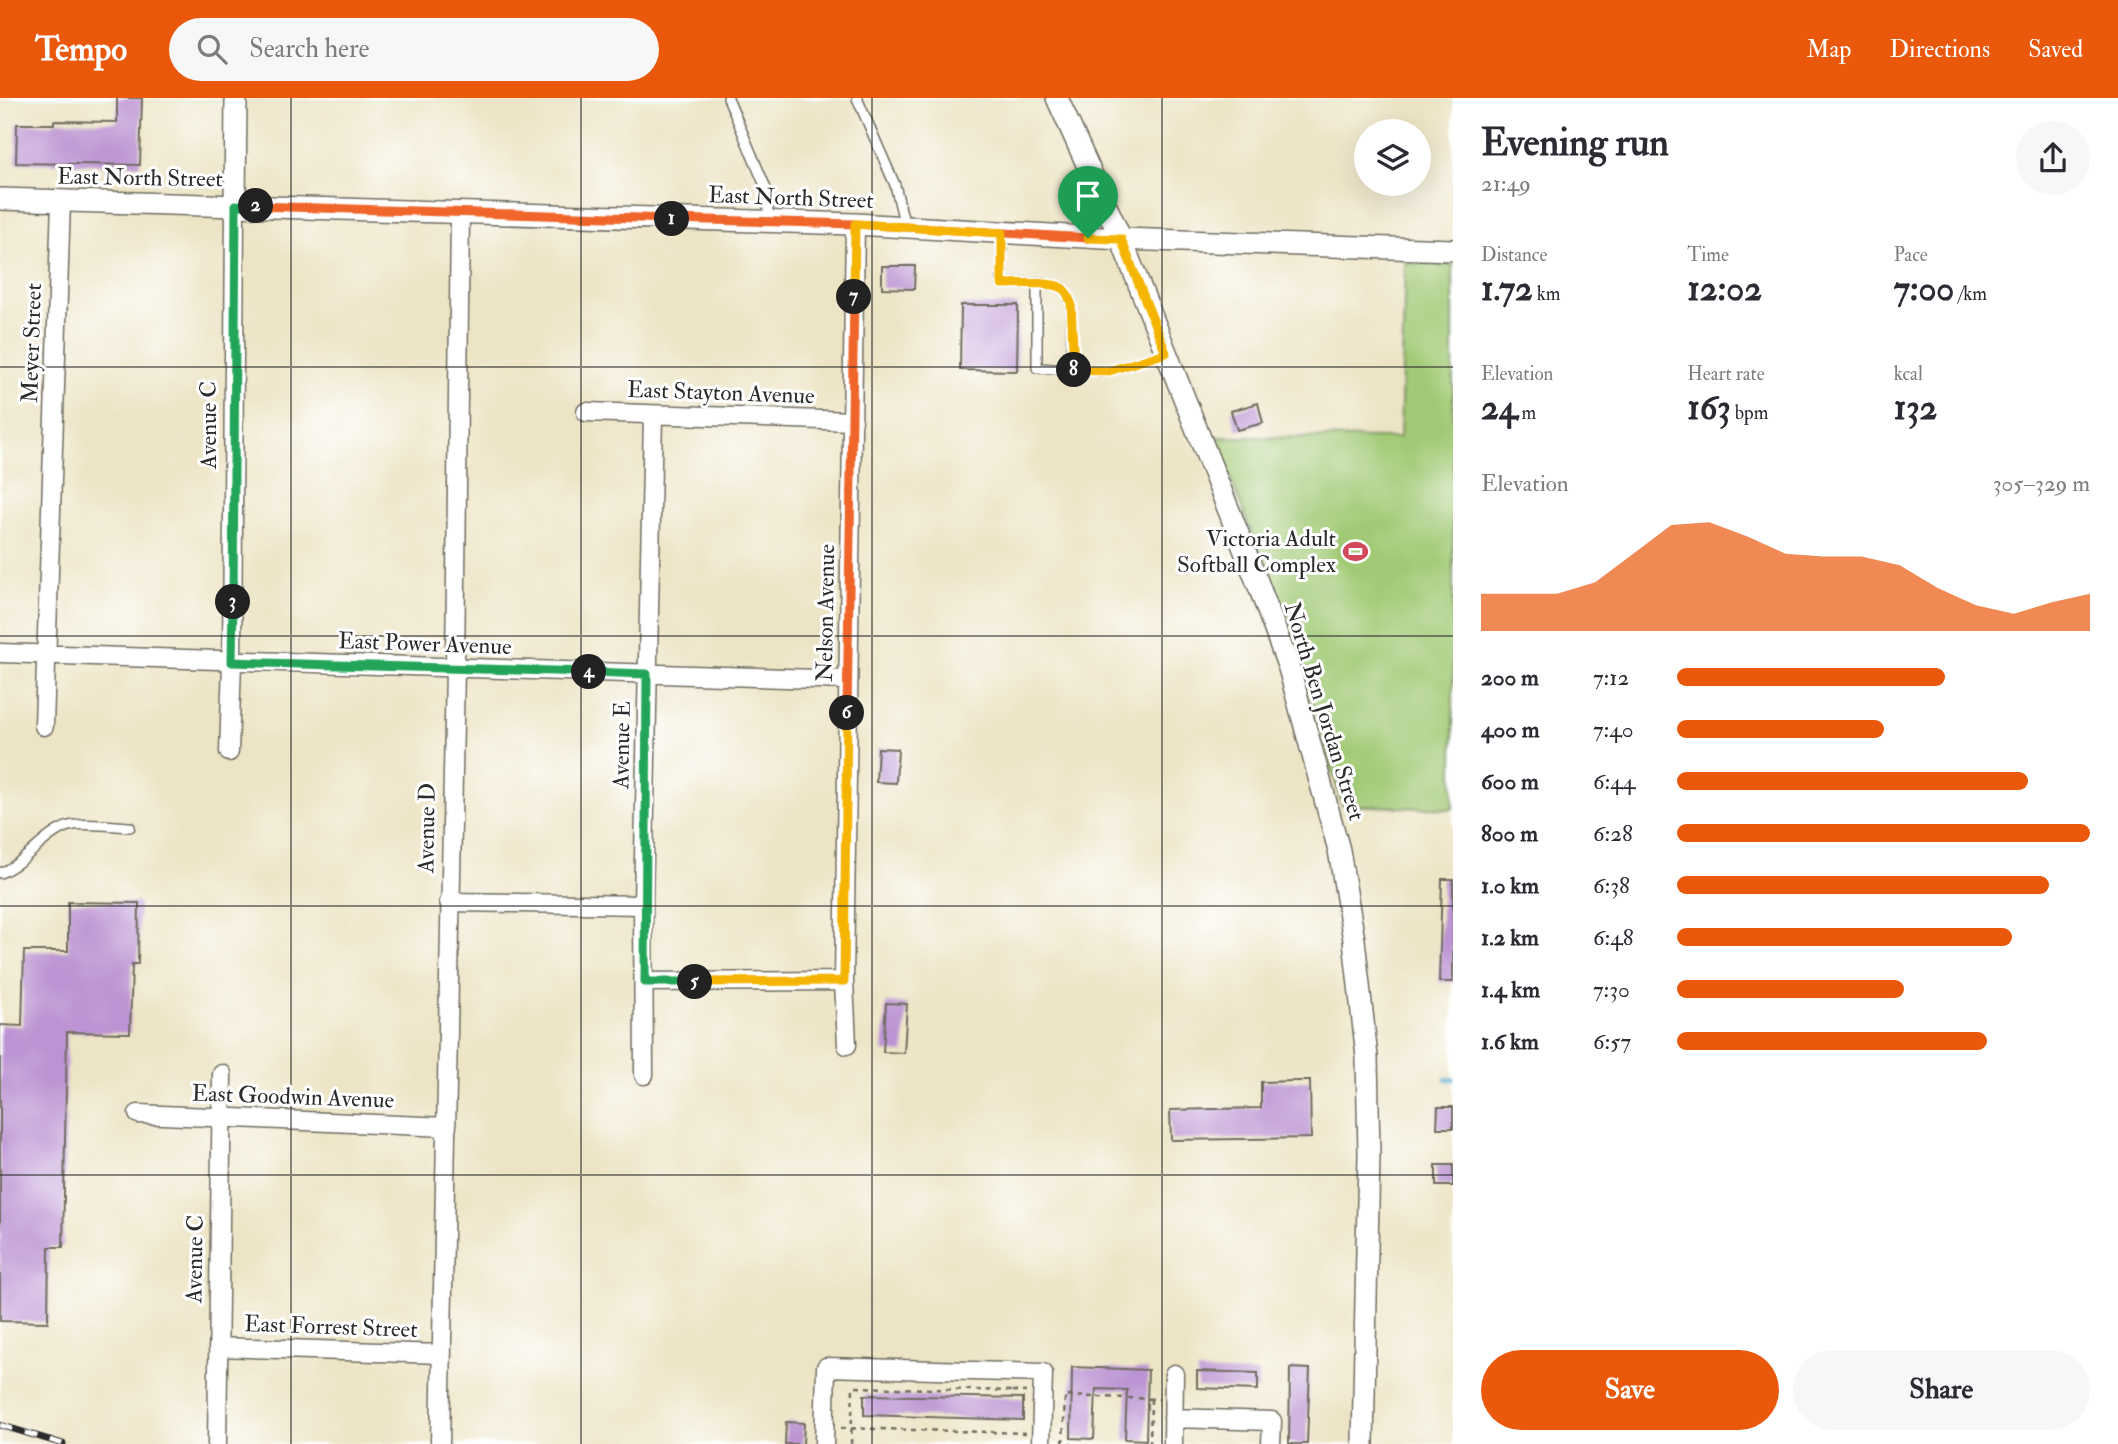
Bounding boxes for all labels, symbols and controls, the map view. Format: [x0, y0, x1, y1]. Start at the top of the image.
search box [169, 18, 659, 81]
text: Tempo [35, 29, 127, 70]
icon: search [193, 30, 231, 68]
text: Search here [249, 33, 369, 65]
text: Map [1806, 34, 1851, 65]
text: Directions [1889, 34, 1990, 65]
text: Saved [2028, 34, 2083, 65]
map controls [1354, 119, 1431, 196]
button: layers [1354, 119, 1431, 196]
text: Evening run [1481, 119, 1669, 167]
button: share [2016, 121, 2090, 195]
street label: East North Street [57, 162, 223, 193]
pin [1058, 166, 1118, 238]
text: 21:49 [1481, 169, 1531, 198]
icon: arrive [1069, 177, 1107, 215]
street label: East North Street [708, 180, 874, 215]
pin: 2 [238, 188, 274, 224]
text: 2 [251, 193, 260, 217]
pin: 1 [654, 202, 690, 236]
text: 1 [668, 206, 675, 230]
text: Distance [1481, 243, 1547, 267]
text: Time [1687, 243, 1729, 267]
text: Pace [1894, 243, 1928, 267]
text: 1.72 [1481, 267, 1533, 311]
text: 12:02 [1687, 267, 1762, 311]
text: 7:00 [1894, 267, 1954, 311]
pin: 7 [836, 280, 872, 314]
text: km [1533, 282, 1561, 306]
text: /km [1954, 282, 1987, 306]
street label: Meyer Street [15, 283, 48, 403]
text: 7 [849, 284, 858, 308]
pin: 8 [1056, 352, 1092, 388]
text: 8 [1069, 357, 1078, 381]
text: Elevation [1481, 362, 1553, 386]
text: Heart rate [1687, 362, 1765, 386]
text: kcal [1894, 362, 1923, 386]
street label: East Stayton Avenue [627, 375, 816, 410]
street label: Avenue C [194, 381, 223, 470]
text: 24 [1481, 386, 1518, 430]
text: 163 [1687, 386, 1731, 430]
text: 132 [1894, 386, 1937, 430]
text: m [1518, 401, 1536, 425]
text: bpm [1731, 401, 1768, 425]
text: Elevation [1481, 469, 1569, 498]
text: 305–329 m [1993, 469, 2090, 498]
place label: Victoria Adult Softball Complex [1177, 524, 1336, 580]
sports icon: Victoria Adult Softball Complex [1342, 537, 1370, 565]
street label: Nelson Avenue [810, 543, 841, 682]
pin: 3 [216, 584, 250, 620]
text: 3 [229, 589, 236, 613]
street label: North Ben Jordan Street [1278, 598, 1372, 824]
street label: East Power Avenue [338, 626, 513, 661]
pin: 4 [572, 654, 606, 690]
text: 4 [583, 659, 594, 683]
text: 200 m [1481, 663, 1539, 692]
text: 7:12 [1593, 663, 1629, 692]
pin: 6 [830, 696, 864, 730]
text: 6 [842, 700, 851, 724]
street label: Avenue E [606, 701, 637, 790]
text: 400 m [1481, 715, 1540, 744]
text: 7:40 [1593, 715, 1633, 744]
text: 600 m [1481, 767, 1539, 796]
text: 6:44 [1593, 767, 1635, 796]
street label: Avenue D [411, 783, 442, 874]
text: 800 m [1481, 819, 1538, 848]
text: 6:28 [1593, 819, 1633, 848]
text: 1.0 km [1481, 871, 1539, 900]
text: 6:38 [1593, 871, 1630, 900]
text: 1.2 km [1481, 923, 1539, 952]
text: 6:48 [1593, 923, 1633, 952]
pin: 5 [678, 964, 712, 1000]
text: 5 [690, 969, 699, 993]
text: 1.4 km [1481, 975, 1540, 1004]
text: 7:30 [1593, 975, 1630, 1004]
text: 1.6 km [1481, 1027, 1539, 1056]
text: 6:57 [1593, 1027, 1631, 1056]
street label: East Goodwin Avenue [191, 1078, 395, 1115]
street label: Avenue C [179, 1215, 210, 1304]
street label: East Forrest Street [244, 1309, 418, 1344]
button: Save [1481, 1350, 1779, 1430]
button: Share [1793, 1350, 2090, 1430]

